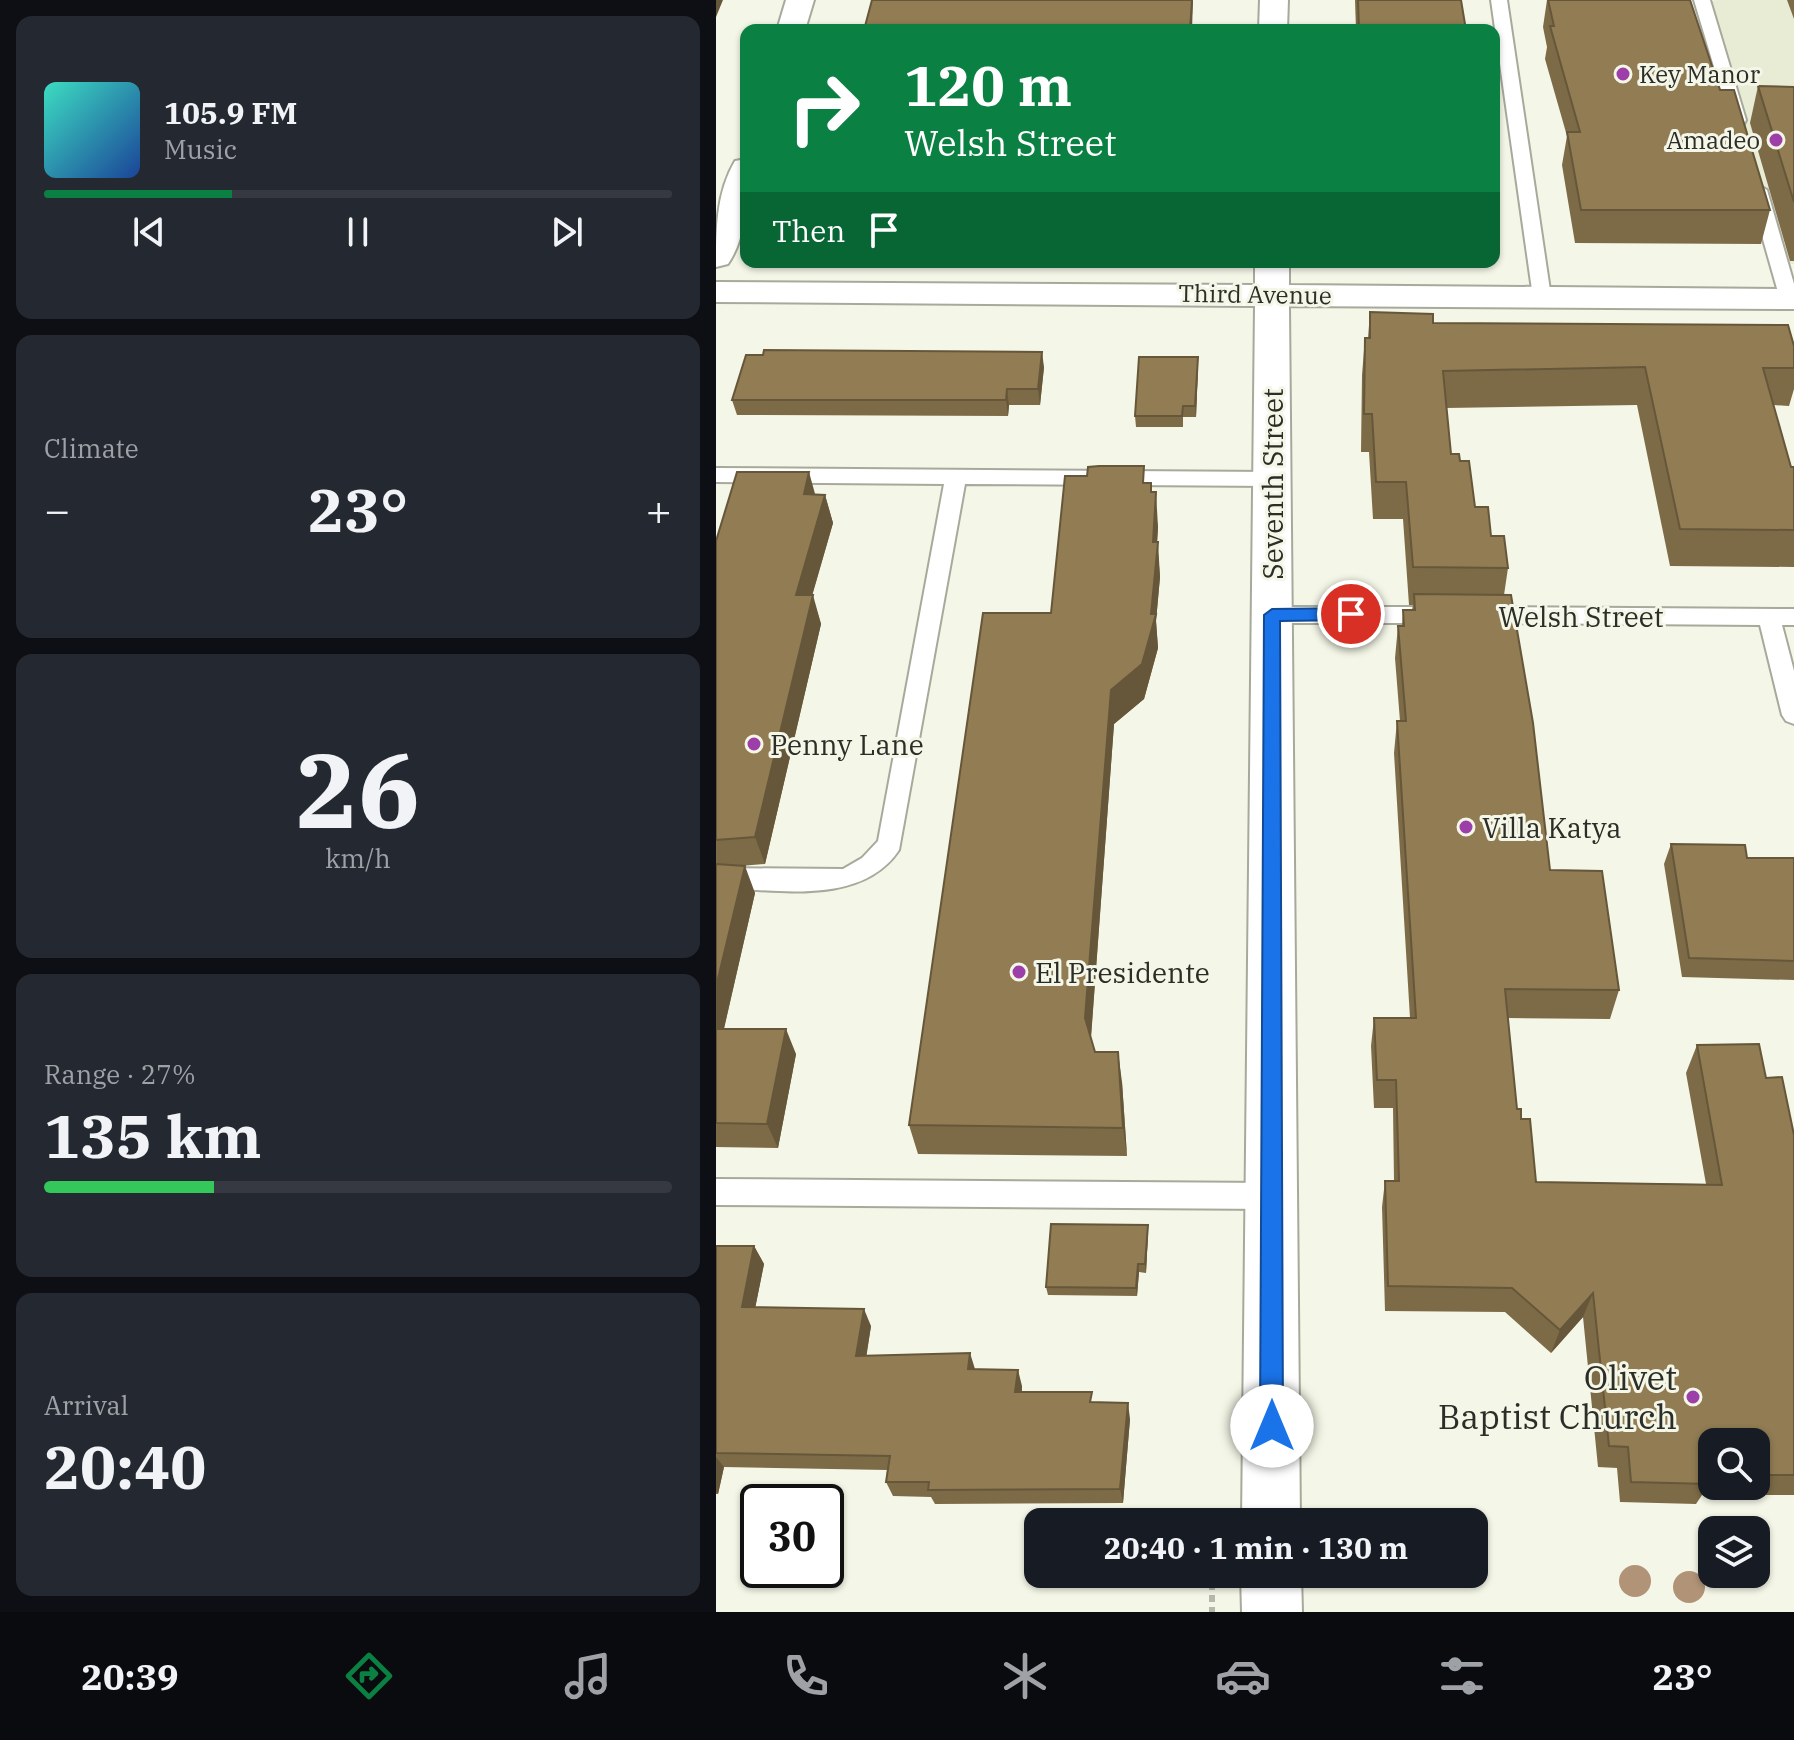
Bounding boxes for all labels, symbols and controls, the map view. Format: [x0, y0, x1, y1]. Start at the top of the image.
text: 120 m [904, 49, 1072, 121]
icon: right [772, 56, 876, 160]
place label: Key Manor [1639, 58, 1760, 90]
marker: Key Manor [1614, 65, 1632, 83]
text: 105.9 FM [164, 93, 297, 132]
text: Welsh Street [904, 119, 1117, 166]
place label: Amadeo [1667, 124, 1760, 156]
marker: Amadeo [1767, 131, 1785, 149]
text: Music [164, 132, 237, 166]
icon: arrive [862, 208, 906, 252]
icon: previous [127, 210, 171, 254]
icon: pause [336, 210, 380, 254]
icon: next [545, 210, 589, 254]
text: Then [772, 211, 846, 250]
street label: Third Avenue [1178, 277, 1332, 311]
street label: Seventh Street [1254, 388, 1291, 580]
text: Climate [44, 431, 139, 465]
text: 23° [308, 470, 408, 549]
text: − [44, 481, 70, 538]
text: + [646, 481, 672, 538]
pin [1317, 580, 1385, 648]
icon: arrive [1329, 592, 1373, 636]
street label: Welsh Street [1498, 598, 1664, 635]
text: 26 [296, 721, 420, 857]
place label: Penny Lane [770, 726, 924, 763]
marker: Penny Lane [745, 735, 763, 753]
place label: Villa Katya [1482, 809, 1622, 846]
marker: Villa Katya [1457, 818, 1475, 836]
text: km/h [325, 841, 391, 875]
place label: El Presidente [1035, 954, 1210, 991]
marker: El Presidente [1010, 963, 1028, 981]
text: Range · 27% [44, 1057, 196, 1091]
text: 135 km [44, 1096, 262, 1175]
place label: Olivet Baptist Church [1438, 1355, 1677, 1438]
position arrow [1230, 1384, 1314, 1468]
text: Arrival [44, 1388, 129, 1422]
marker: Olivet Baptist Church [1684, 1388, 1702, 1406]
text: 20:40 [44, 1427, 206, 1506]
map controls [1698, 1428, 1770, 1588]
button: search [1698, 1428, 1770, 1500]
speed limit sign: 30 [740, 1484, 844, 1588]
button: layers [1698, 1516, 1770, 1588]
text: 20:40 · 1 min · 130 m [1104, 1528, 1408, 1567]
icon: directions [341, 1648, 397, 1704]
icon: music [560, 1648, 616, 1704]
icon: phone [778, 1648, 834, 1704]
icon: climate [997, 1648, 1053, 1704]
icon: car [1215, 1648, 1271, 1704]
icon: filters [1434, 1648, 1490, 1704]
text: 20:39 [81, 1653, 179, 1700]
text: 23° [1653, 1653, 1713, 1700]

